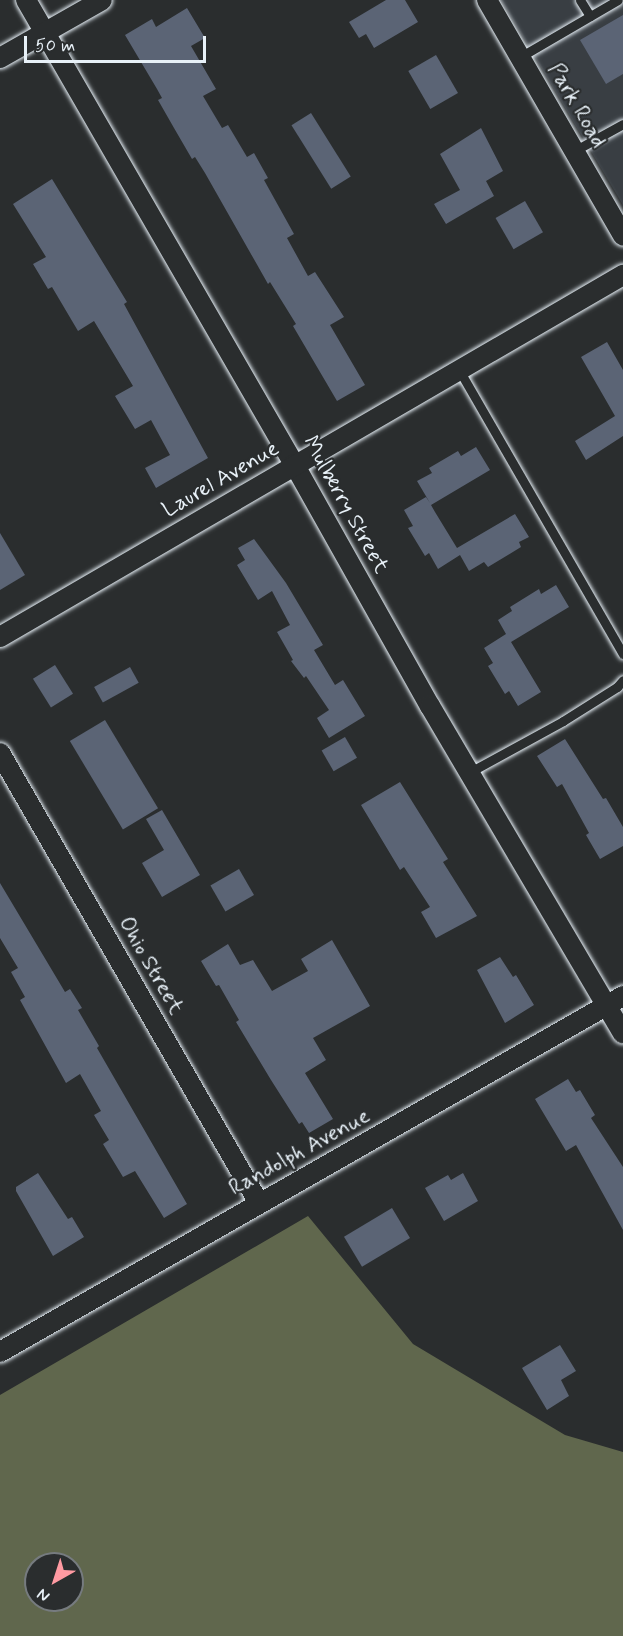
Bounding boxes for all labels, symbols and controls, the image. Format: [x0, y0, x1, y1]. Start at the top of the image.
scale bar [27, 24, 208, 62]
text: 50 m [35, 34, 75, 58]
street label: Park Road [541, 59, 611, 153]
street label: Mulberry Street [296, 432, 394, 578]
street label: Laurel Avenue [158, 436, 284, 524]
street label: Ohio Street [111, 912, 189, 1020]
street label: Randolph Avenue [225, 1103, 375, 1203]
north arrow [24, 1552, 84, 1612]
text: N [33, 1583, 54, 1606]

